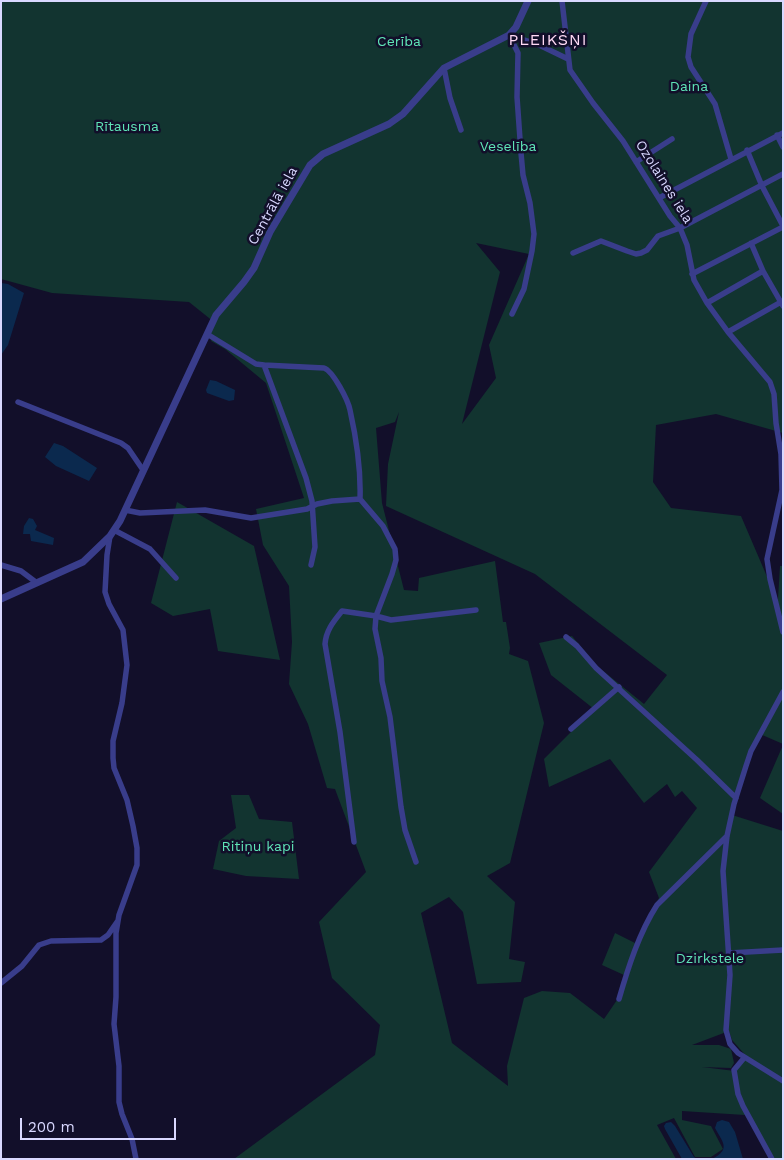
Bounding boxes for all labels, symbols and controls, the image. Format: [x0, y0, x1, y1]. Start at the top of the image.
district label: PLEIKŠŅI [507, 30, 589, 50]
park label: Cerība [377, 34, 421, 50]
park label: Daina [670, 79, 708, 95]
park label: Rītausma [95, 119, 159, 135]
street label: Ozolaines iela [632, 137, 696, 227]
park label: Veselība [480, 139, 536, 155]
street label: Centrālā iela [245, 164, 301, 248]
park label: Ritiņu kapi [222, 839, 294, 855]
park label: Dzirkstele [676, 951, 744, 967]
scale bar [22, 1108, 179, 1140]
text: 200 m [28, 1118, 75, 1136]

